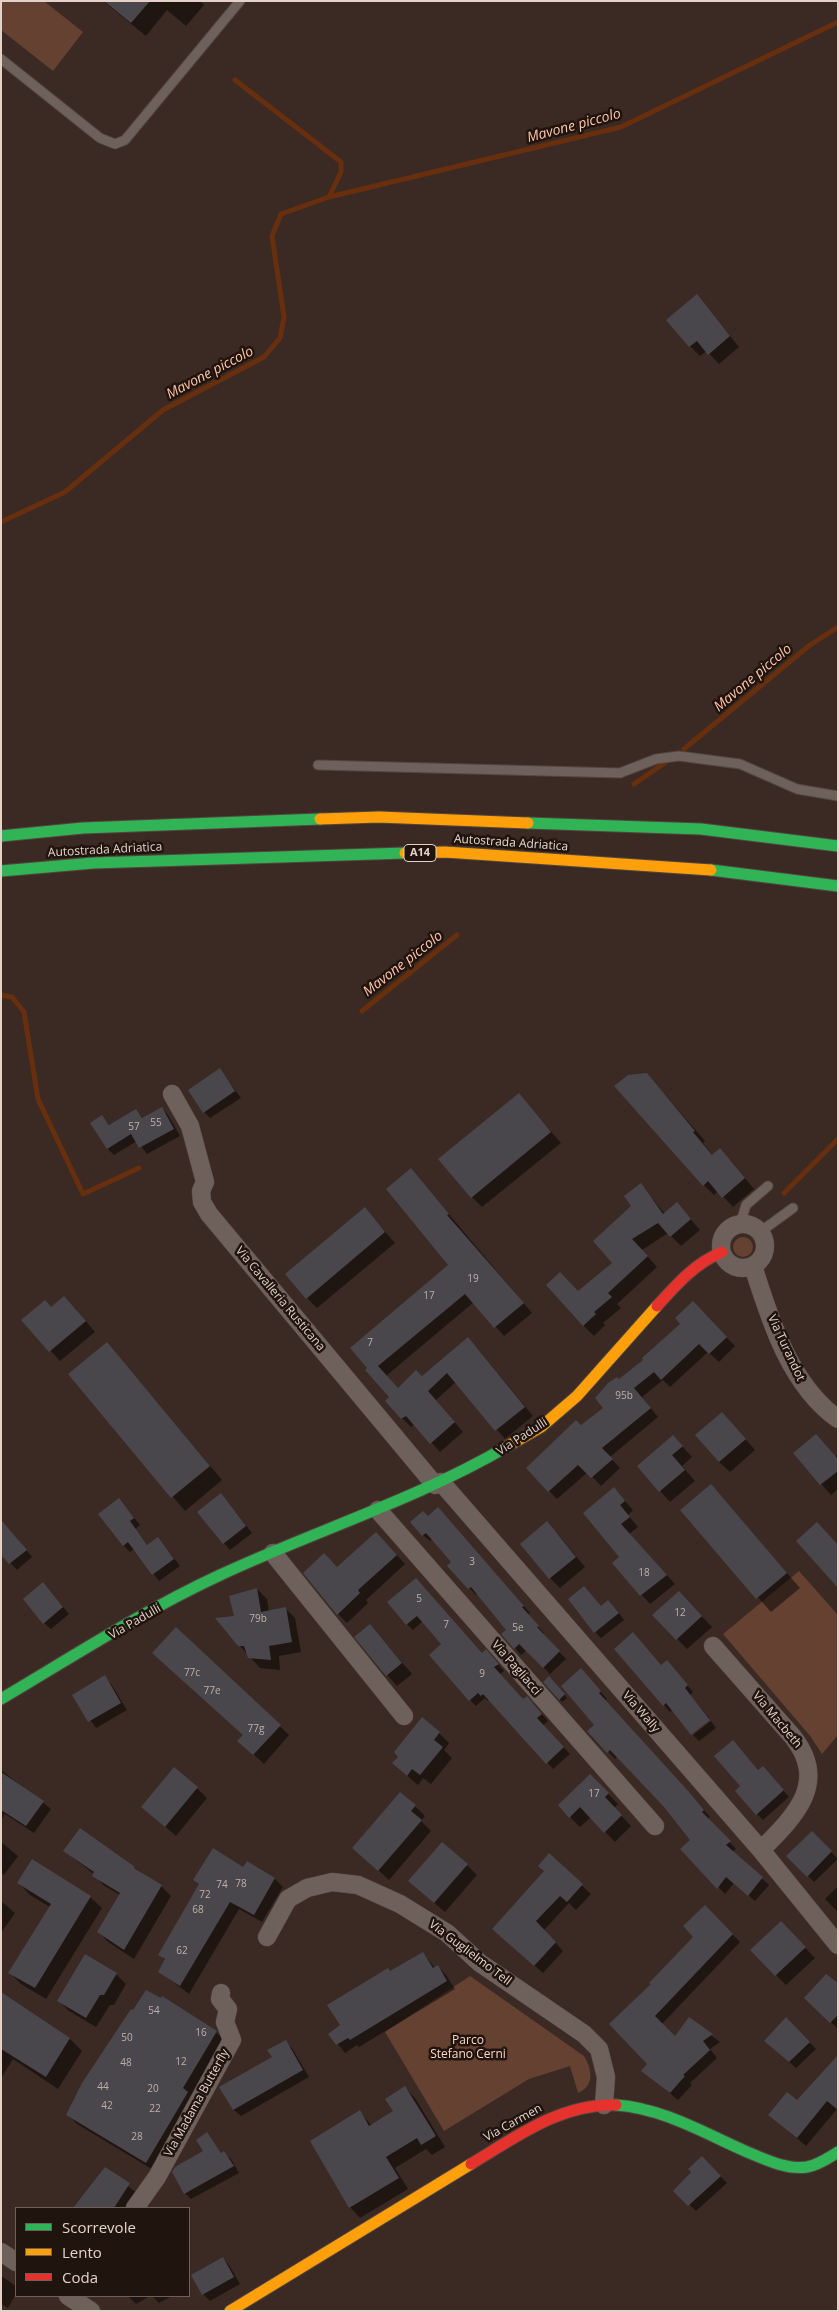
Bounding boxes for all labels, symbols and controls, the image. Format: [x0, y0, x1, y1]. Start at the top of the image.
water label: Mavone piccolo [525, 105, 623, 147]
water label: Mavone piccolo [164, 343, 256, 403]
water label: Mavone piccolo [711, 641, 795, 715]
street label: Autostrada Adriatica [453, 832, 569, 854]
street label: Autostrada Adriatica [48, 840, 162, 860]
road number: A14 [404, 844, 436, 861]
water label: Mavone piccolo [360, 928, 446, 1000]
house number: 55 [150, 1117, 162, 1129]
house number: 57 [128, 1121, 140, 1133]
street label: Via Cavalleria Rusticana [232, 1244, 328, 1354]
house number: 19 [467, 1273, 479, 1285]
house number: 17 [423, 1290, 435, 1302]
street label: Via Turandot [764, 1312, 808, 1384]
house number: 7 [367, 1337, 373, 1349]
house number: 95b [615, 1390, 633, 1402]
street label: Via Padulli [494, 1415, 550, 1459]
house number: 3 [469, 1556, 475, 1568]
house number: 18 [638, 1567, 650, 1579]
house number: 5 [416, 1593, 422, 1605]
street label: Via Padulli [106, 1601, 164, 1643]
house number: 12 [674, 1607, 686, 1619]
house number: 79b [249, 1613, 267, 1625]
house number: 7 [443, 1619, 449, 1631]
house number: 5e [512, 1622, 524, 1634]
street label: Via Pagliacci [488, 1638, 544, 1698]
house number: 77c [184, 1667, 200, 1679]
house number: 9 [479, 1668, 485, 1680]
house number: 77e [203, 1685, 221, 1697]
street label: Via Wally [619, 1688, 663, 1736]
street label: Via Macbeth [749, 1689, 805, 1751]
house number: 77g [248, 1723, 264, 1735]
house number: 17 [588, 1788, 600, 1800]
house number: 78 [235, 1878, 247, 1890]
house number: 74 [216, 1879, 228, 1891]
house number: 72 [199, 1889, 211, 1901]
house number: 68 [192, 1904, 204, 1916]
street label: Via Guglielmo Tell [426, 1917, 514, 1989]
house number: 62 [176, 1945, 188, 1957]
house number: 54 [148, 2005, 160, 2017]
house number: 16 [195, 2027, 207, 2039]
house number: 50 [121, 2032, 133, 2044]
park label: Parco Stefano Cerni [430, 2034, 506, 2062]
street label: Via Madama Butterfly [161, 2047, 233, 2159]
house number: 12 [175, 2056, 187, 2068]
house number: 48 [120, 2057, 132, 2069]
house number: 44 [97, 2081, 109, 2093]
house number: 20 [147, 2083, 159, 2095]
house number: 42 [101, 2100, 113, 2112]
street label: Via Carmen [481, 2101, 545, 2145]
house number: 22 [149, 2103, 161, 2115]
house number: 28 [131, 2131, 143, 2143]
legend [15, 2207, 190, 2297]
text: Scorrevole [62, 2217, 136, 2237]
text: Lento [62, 2242, 102, 2262]
text: Coda [62, 2267, 98, 2287]

